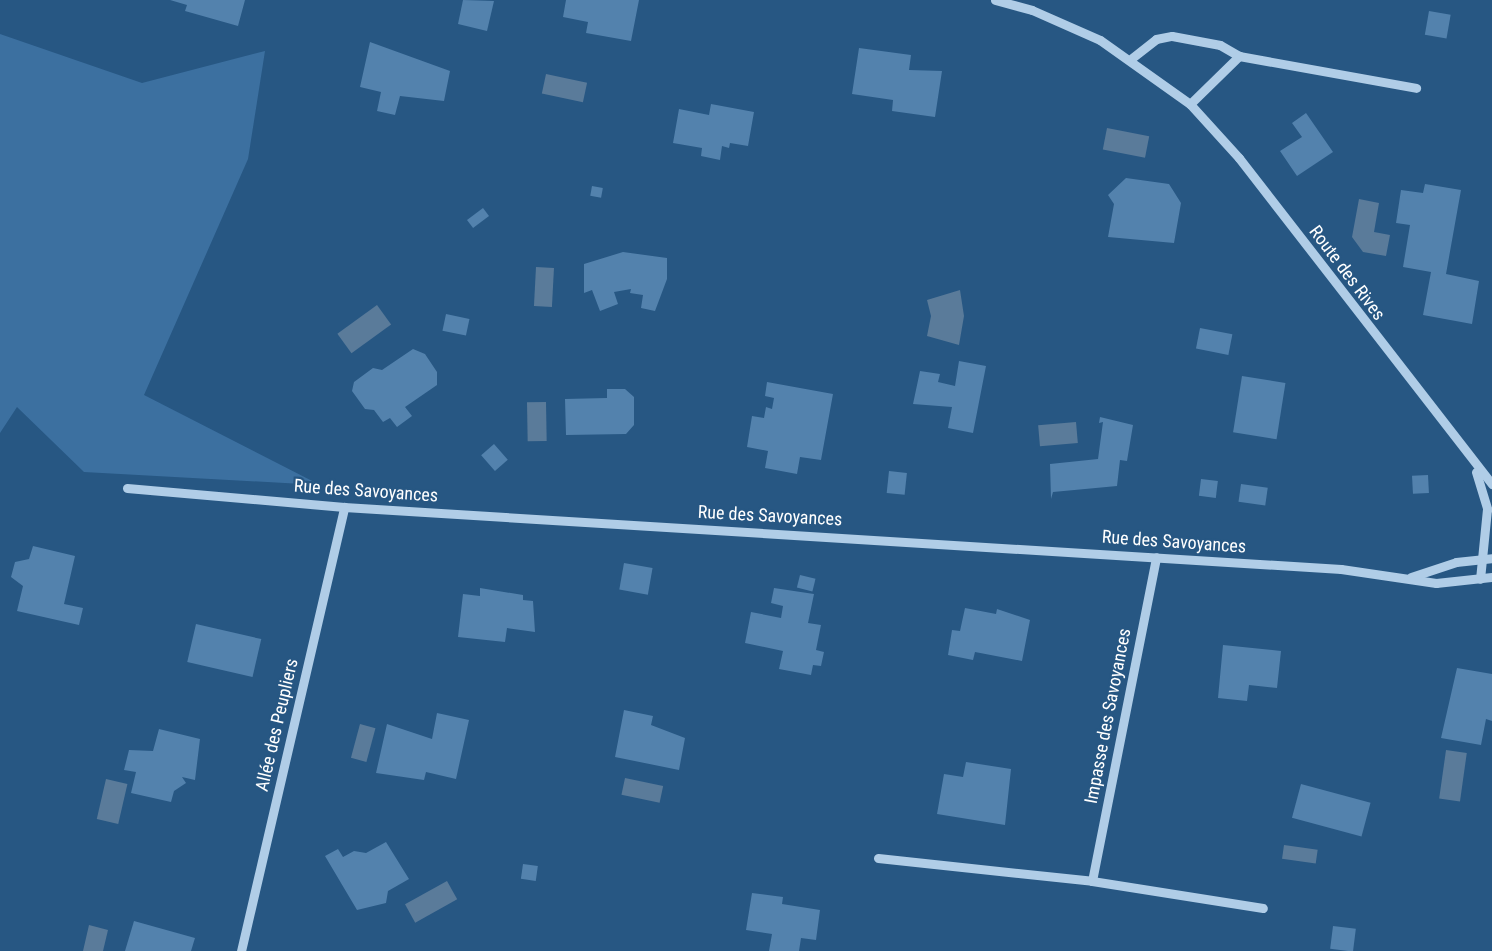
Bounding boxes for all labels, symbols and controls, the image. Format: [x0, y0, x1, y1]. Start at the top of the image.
street label: Route des Rives [1304, 221, 1390, 325]
street label: Rue des Savoyances [293, 475, 439, 507]
street label: Rue des Savoyances [697, 501, 843, 531]
street label: Rue des Savoyances [1101, 526, 1247, 558]
street label: Impasse des Savoyances [1080, 626, 1136, 806]
street label: Allée des Peupliers [251, 656, 303, 794]

